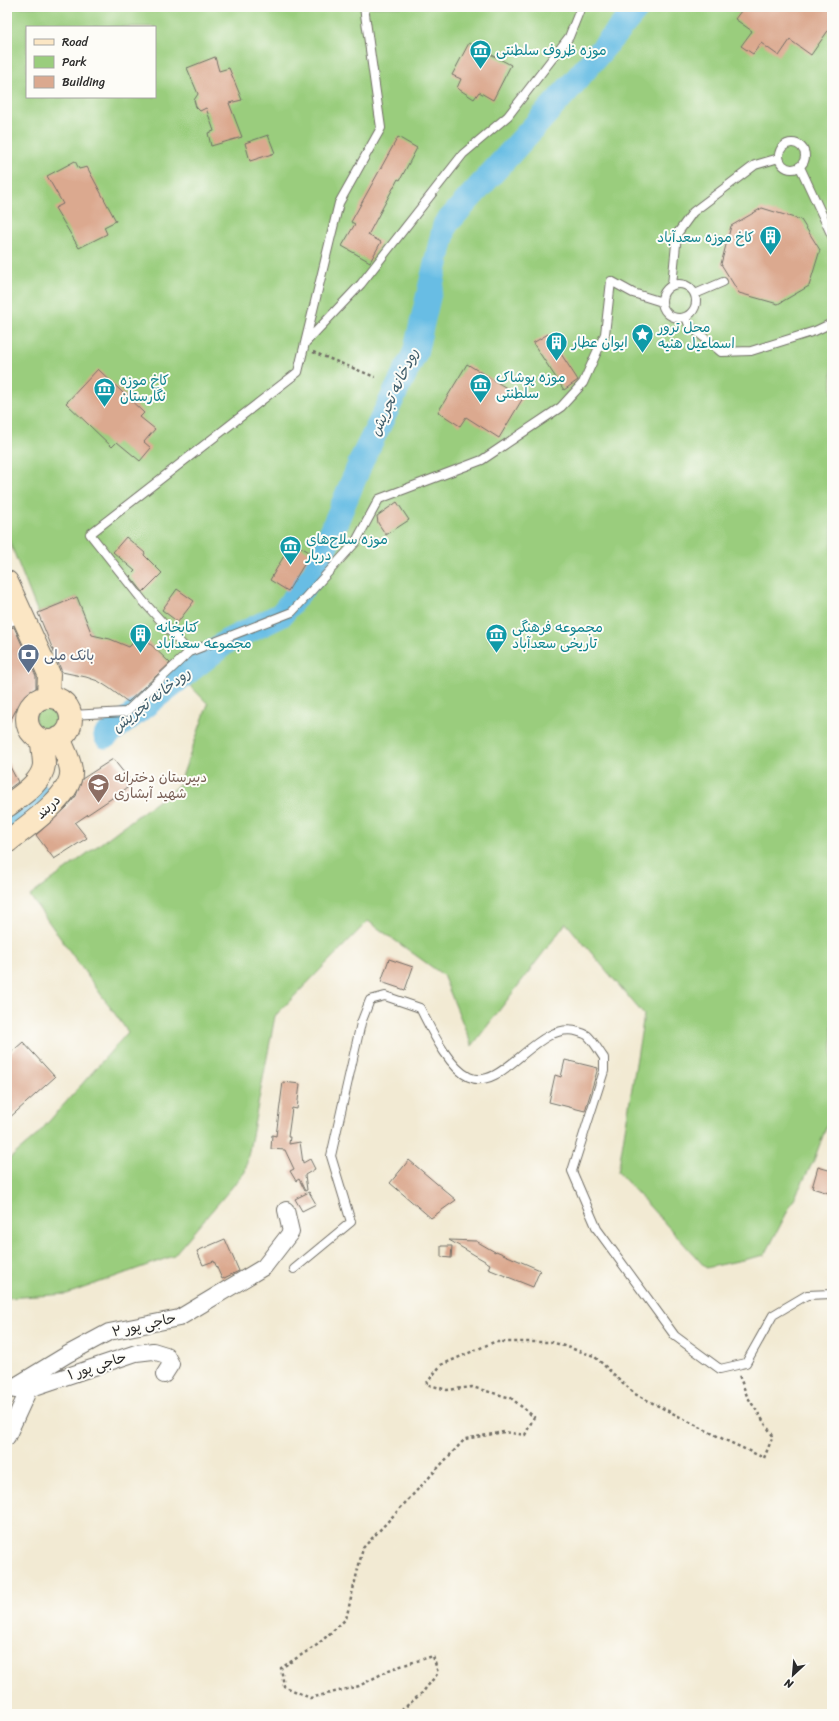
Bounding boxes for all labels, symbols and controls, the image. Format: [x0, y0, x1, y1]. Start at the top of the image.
legend [26, 26, 156, 98]
text: Road [62, 31, 89, 53]
museum icon: موزه ظروف سلطنتی [468, 37, 494, 70]
place label: موزه ظروف سلطنتی [496, 38, 607, 63]
text: Park [62, 51, 87, 73]
text: Building [62, 71, 105, 93]
building icon: کاخ موزه سعدآباد [757, 224, 783, 257]
place label: کاخ موزه سعدآباد [657, 225, 754, 250]
place label: محل ترور اسماعیل هنیه [657, 315, 735, 356]
place icon: محل ترور اسماعیل هنیه [630, 322, 656, 355]
building icon: ایوان عطار [543, 329, 569, 362]
place label: ایوان عطار [571, 330, 628, 355]
water label: رودخانه تجریش [362, 343, 426, 440]
place label: موزه پوشاک سلطنتی [496, 365, 566, 406]
place label: کاخ موزه نگارستان [120, 368, 169, 409]
museum icon: موزه پوشاک سلطنتی [468, 372, 494, 405]
museum icon: کاخ موزه نگارستان [92, 375, 118, 408]
place label: موزه سلاح‌های دربار [305, 527, 388, 568]
museum icon: موزه سلاح‌های دربار [277, 534, 303, 567]
place label: کتابخانه مجموعه سعدآباد [156, 615, 252, 656]
place label: مجموعه فرهنگی تاریخی سعدآباد [512, 615, 603, 656]
building icon: کتابخانه مجموعه سعدآباد [128, 622, 154, 655]
museum icon: مجموعه فرهنگی تاریخی سعدآباد [484, 622, 510, 655]
bank icon: بانک ملی [16, 642, 42, 675]
place label: بانک ملی [44, 643, 94, 668]
water label: رودخانه تجریش [106, 660, 197, 739]
place label: دبیرستان دخترانه شهید آبشاری [114, 765, 207, 806]
school or university icon: دبیرستان دخترانه شهید آبشاری [86, 772, 112, 805]
street label: دربند [29, 788, 67, 826]
street label: حاجی پور ۲ [109, 1305, 179, 1345]
street label: حاجی پور ۱ [64, 1345, 130, 1387]
north arrow [773, 1655, 813, 1695]
text: N [781, 1673, 797, 1694]

